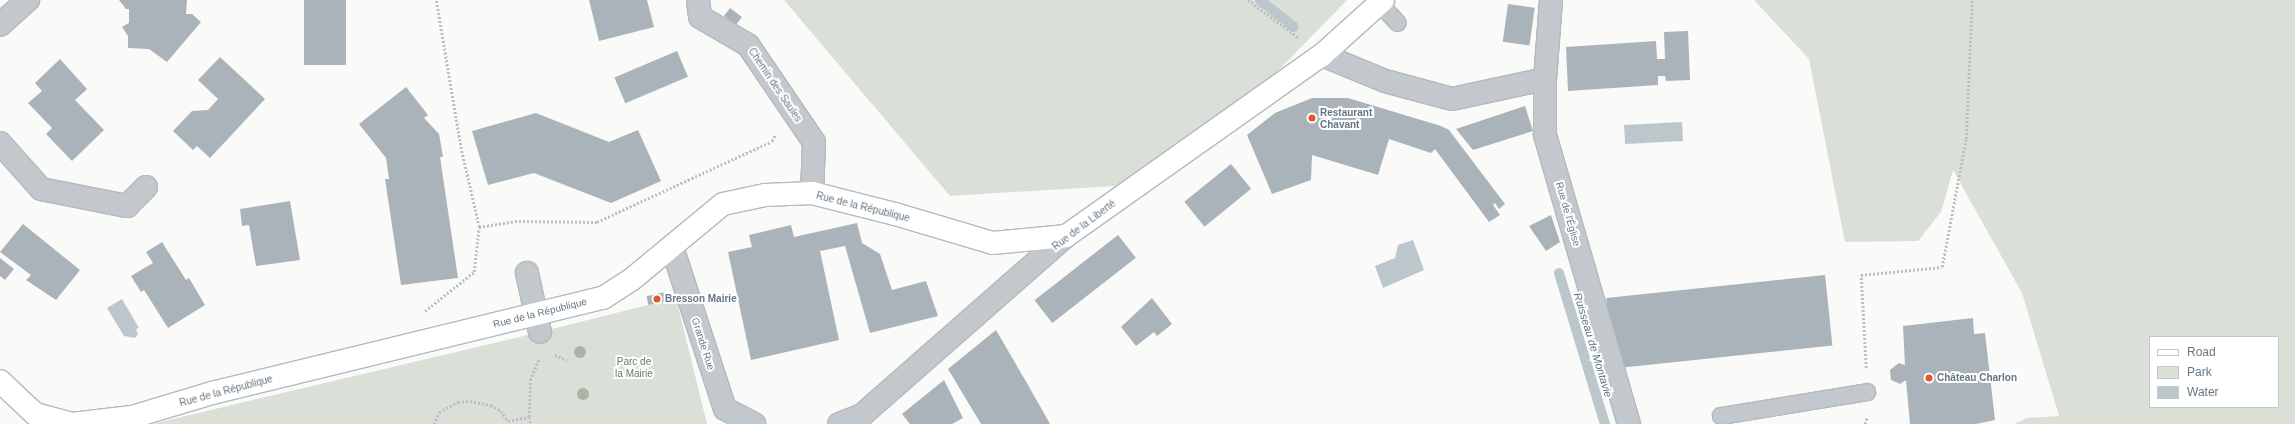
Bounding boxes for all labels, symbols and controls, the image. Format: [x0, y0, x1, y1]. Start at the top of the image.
street label: Chemin des Saules [746, 46, 804, 124]
place label: Restaurant Chavant [1320, 106, 1372, 130]
marker: Restaurant Chavant [1307, 113, 1317, 123]
street label: Rue de l'Église [1553, 180, 1583, 248]
street label: Rue de la République [815, 190, 911, 224]
street label: Rue de la Liberté [1050, 197, 1118, 253]
water label: Ruisseau de Montavie [1571, 291, 1615, 399]
place label: Bresson Mairie [665, 293, 737, 305]
marker: Bresson Mairie [652, 294, 662, 304]
street label: Rue de la République [492, 296, 588, 330]
street label: Grande Rue [689, 316, 717, 372]
legend [2149, 336, 2279, 408]
text: Road [2187, 345, 2216, 359]
park label: Parc de la Mairie [615, 355, 653, 378]
text: Park [2187, 365, 2212, 379]
place label: Château Charlon [1937, 372, 2017, 384]
street label: Rue de la République [178, 373, 274, 409]
marker: Château Charlon [1924, 373, 1934, 383]
text: Water [2187, 385, 2219, 399]

